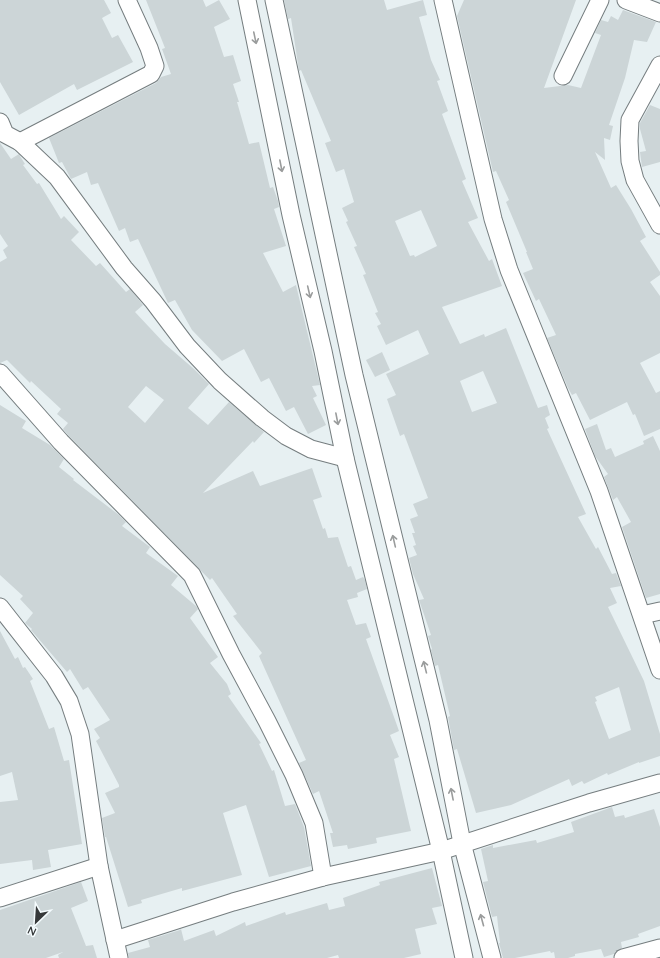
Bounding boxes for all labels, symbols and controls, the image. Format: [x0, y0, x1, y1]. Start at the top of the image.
one-way arrow [252, 31, 260, 44]
one-way arrow [277, 159, 285, 172]
one-way arrow [306, 286, 314, 299]
one-way arrow [333, 413, 341, 426]
one-way arrow [389, 534, 397, 547]
one-way arrow [421, 661, 428, 674]
one-way arrow [448, 788, 456, 801]
north arrow [16, 902, 56, 942]
one-way arrow [478, 914, 485, 927]
text: N [25, 923, 38, 939]

